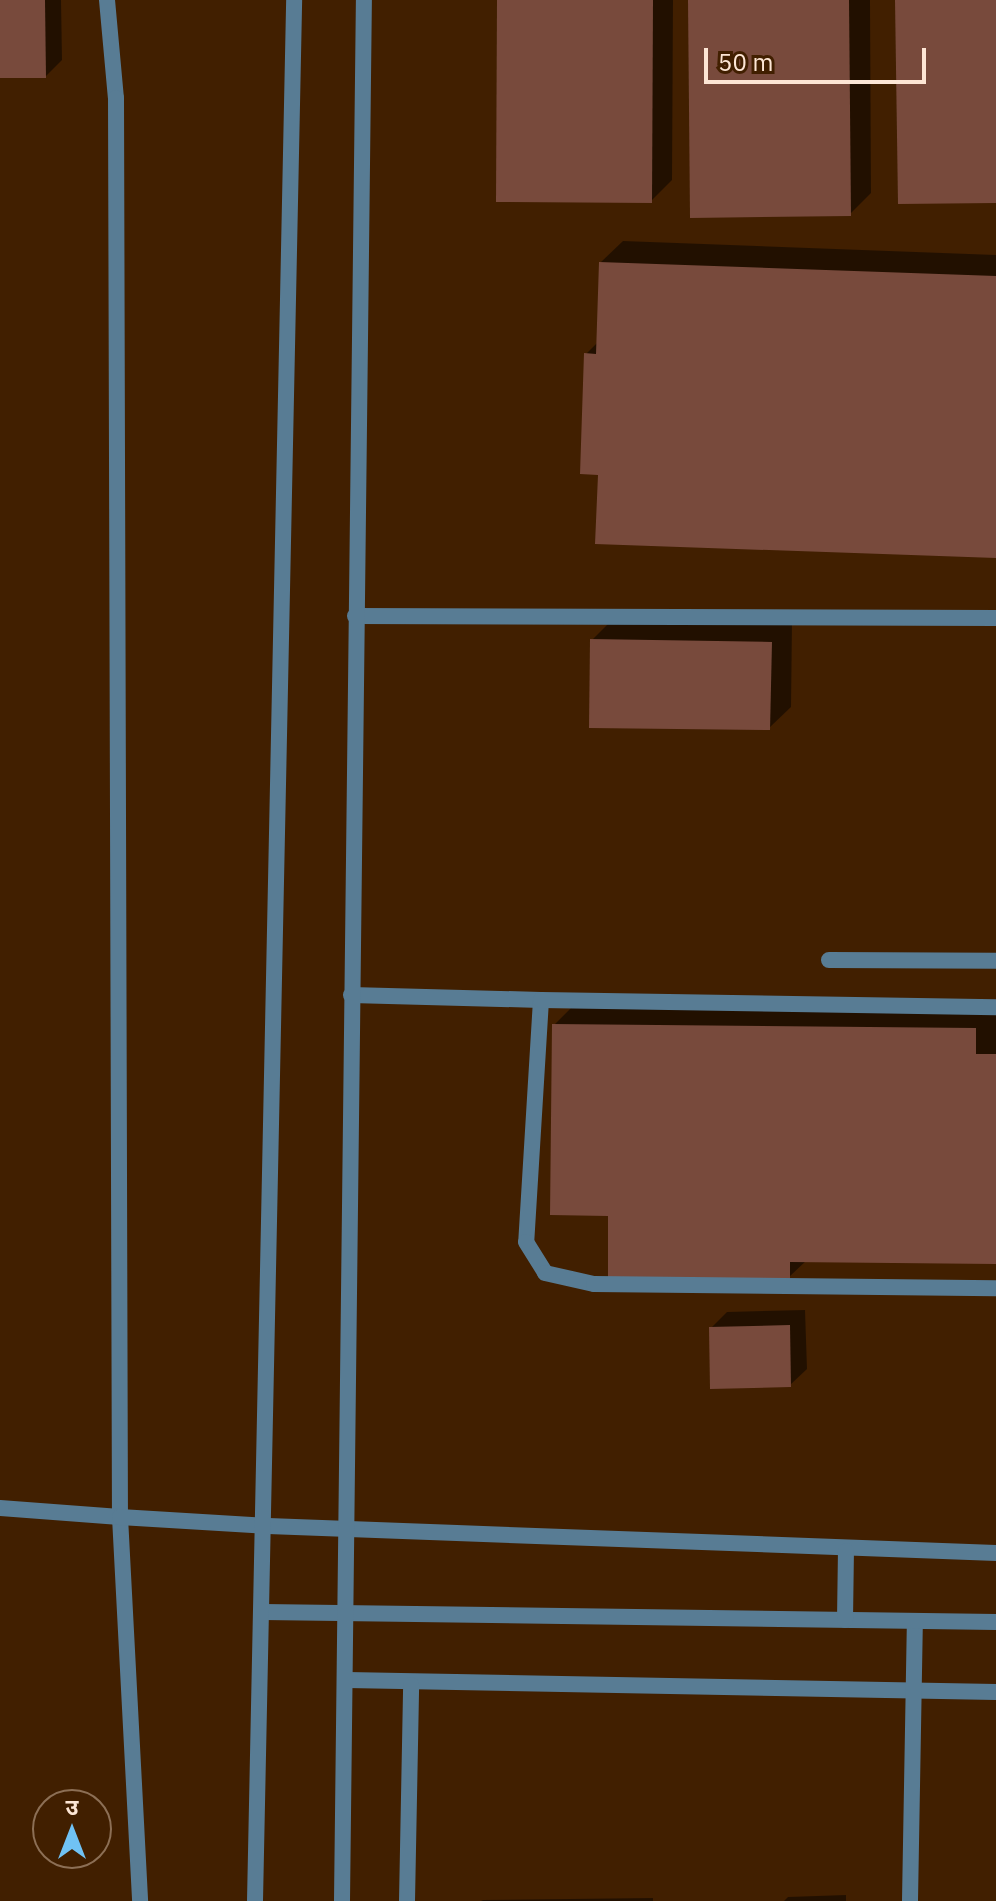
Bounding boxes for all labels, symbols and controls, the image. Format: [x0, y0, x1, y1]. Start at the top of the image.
scale bar [708, 32, 930, 82]
text: 50 m [718, 46, 773, 78]
north arrow [32, 1789, 112, 1869]
text: उ [66, 1792, 78, 1821]

